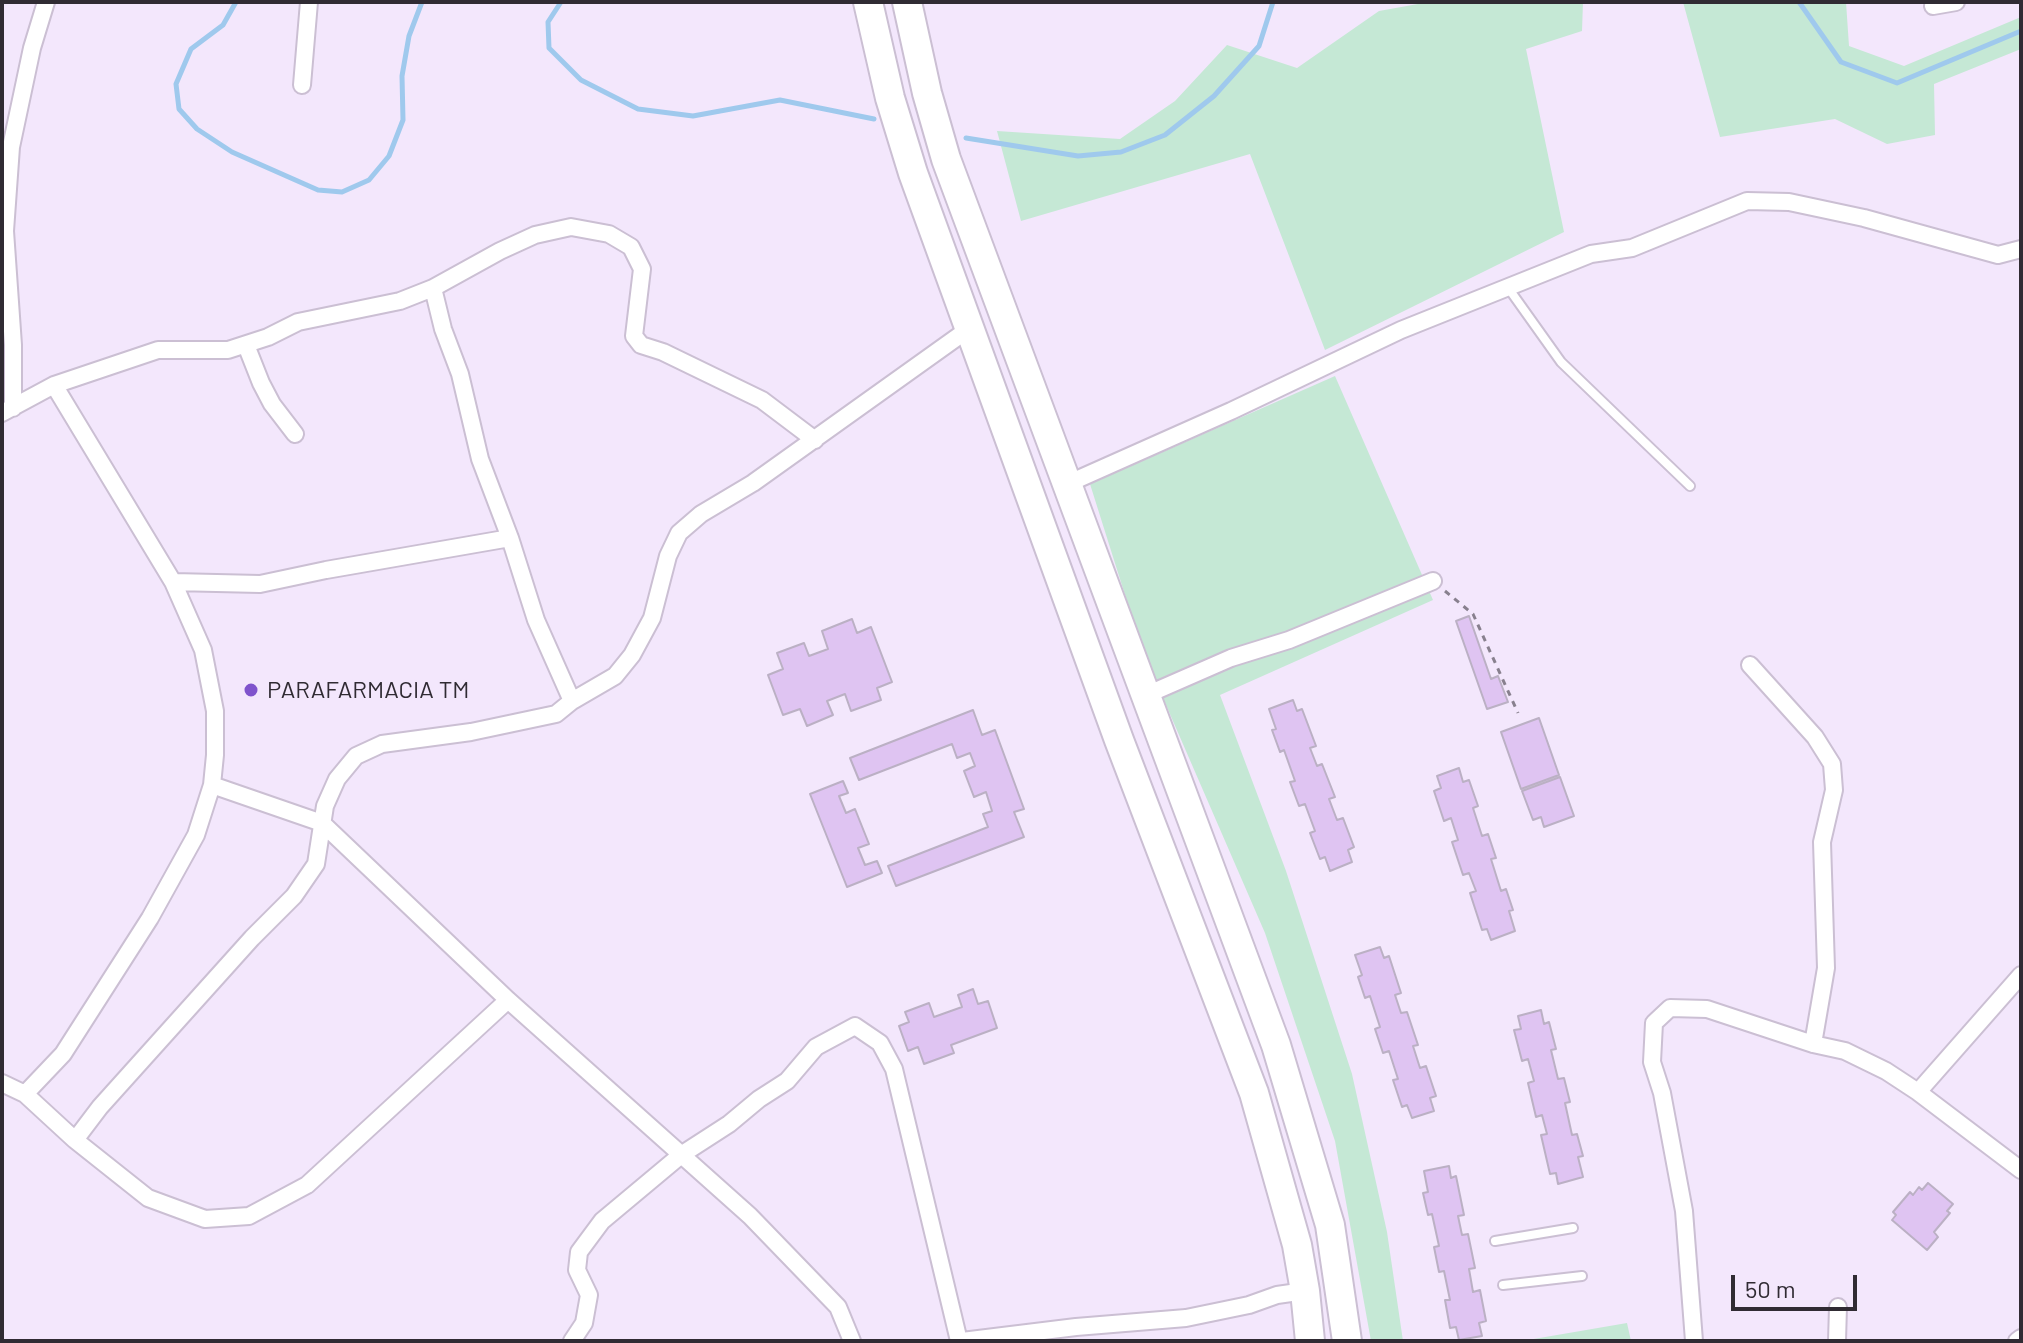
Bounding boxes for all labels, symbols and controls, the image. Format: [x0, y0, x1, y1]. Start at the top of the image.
place label: PARAFARMACIA TM [267, 676, 469, 704]
marker: PARAFARMACIA TM [242, 681, 260, 699]
scale bar [1735, 1259, 1861, 1309]
text: 50 m [1745, 1274, 1796, 1303]

